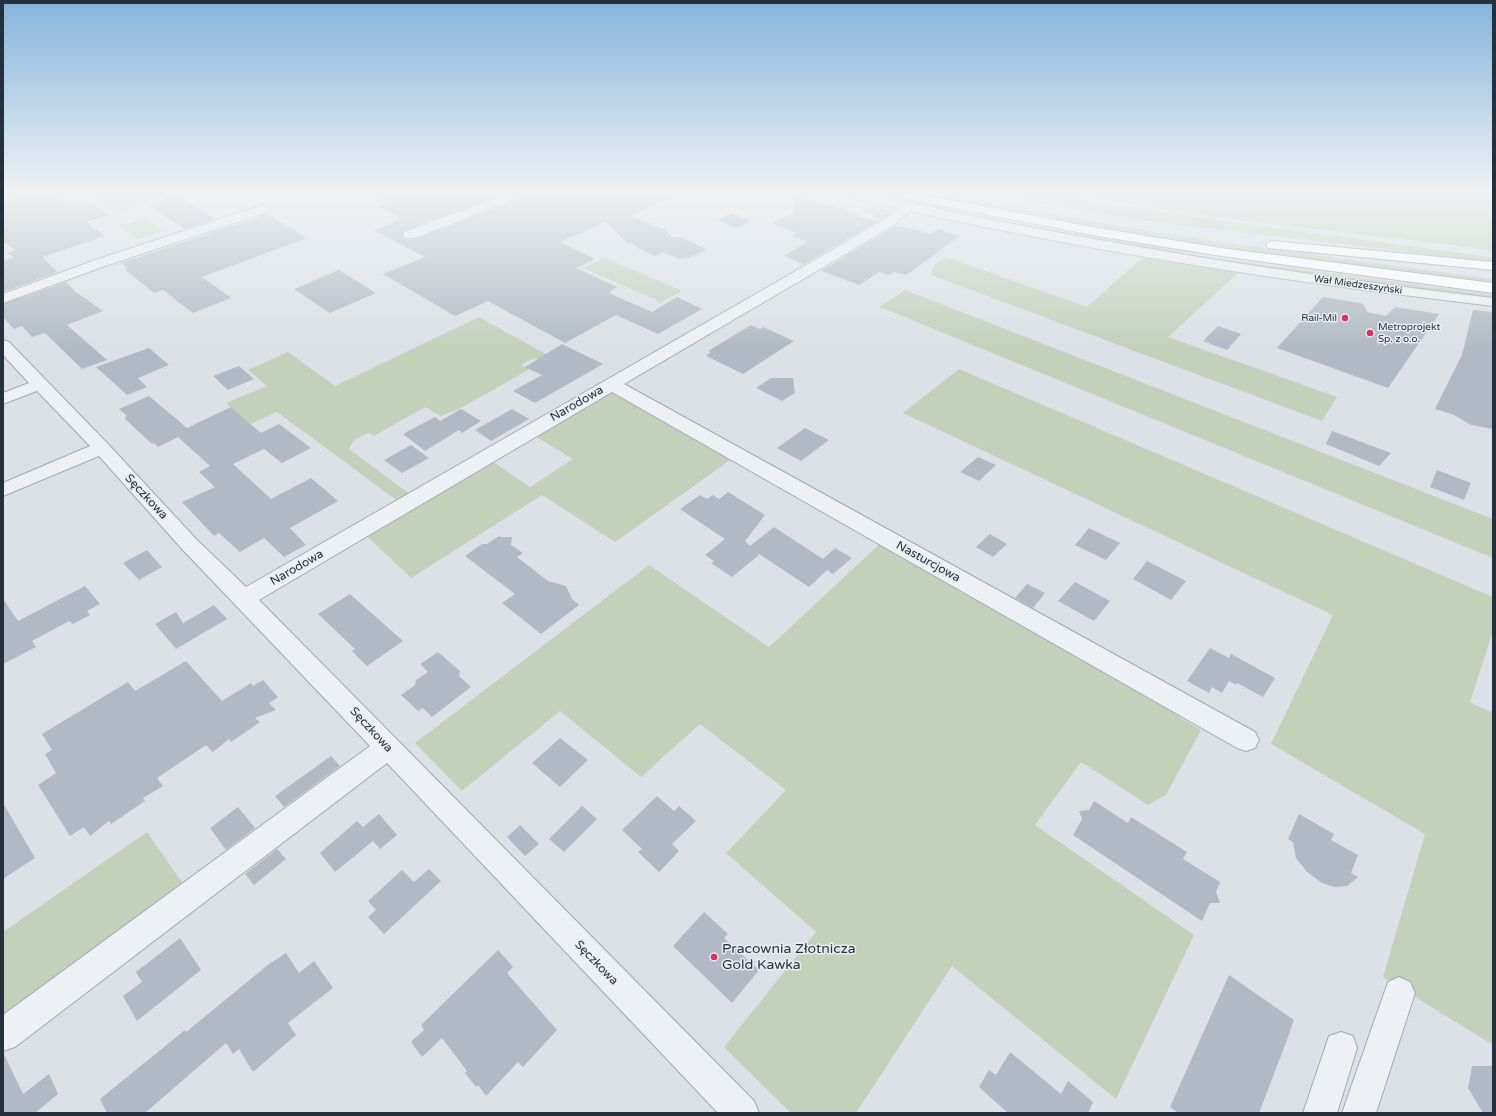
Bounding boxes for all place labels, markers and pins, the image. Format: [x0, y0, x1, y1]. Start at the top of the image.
place label: Rail-Mil [1301, 312, 1337, 324]
marker: Rail-Mil [1340, 313, 1350, 323]
place label: Metroprojekt Sp. z o.o. [1378, 321, 1440, 344]
marker: Metroprojekt Sp. z o.o. [1365, 328, 1375, 338]
place label: Pracownia Złotnicza Gold Kawka [722, 941, 856, 974]
marker: Pracownia Złotnicza Gold Kawka [709, 952, 719, 962]

